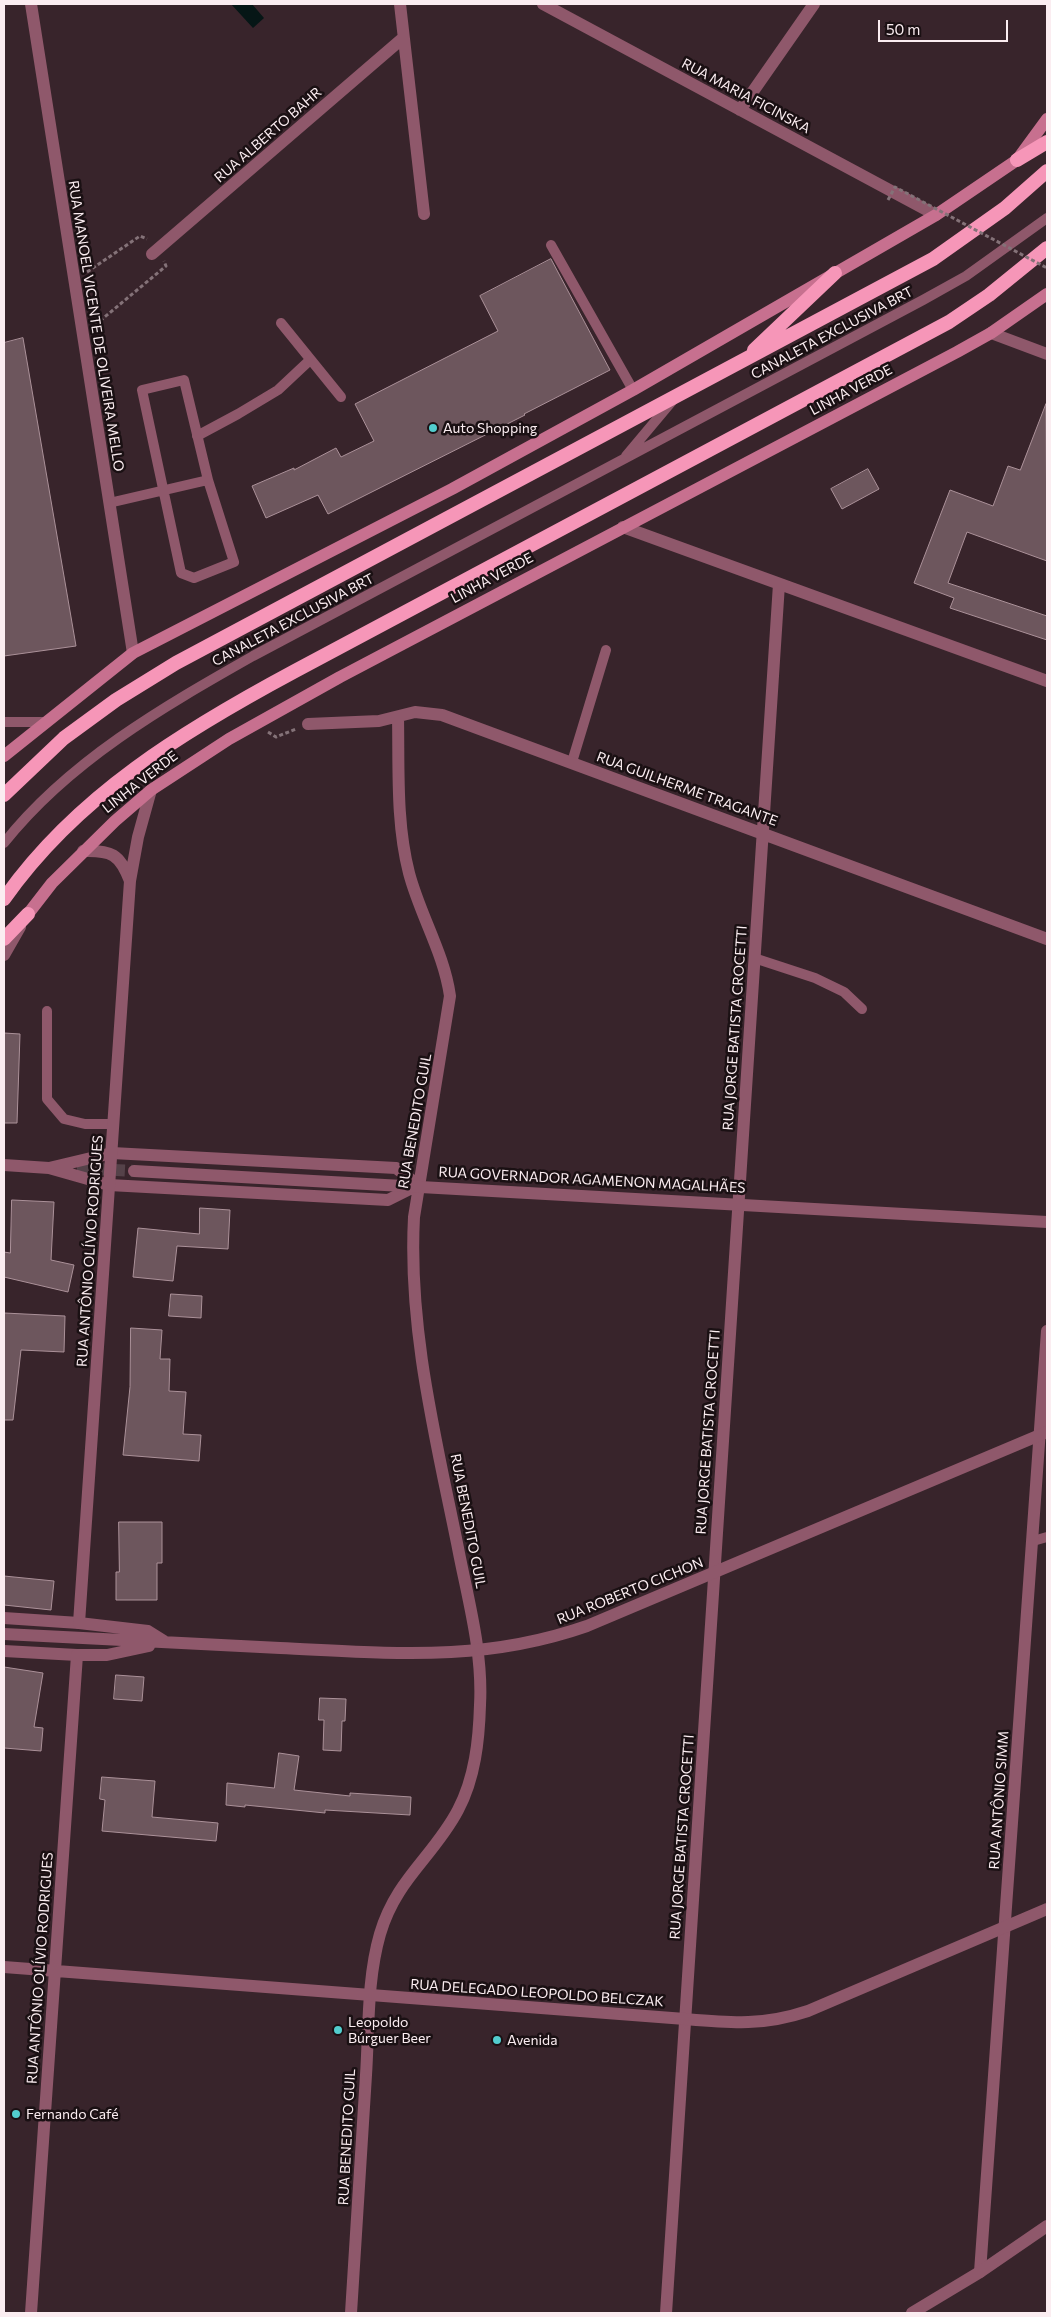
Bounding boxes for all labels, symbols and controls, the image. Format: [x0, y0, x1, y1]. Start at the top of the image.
scale bar [881, 10, 1011, 42]
text: 50 m [886, 20, 920, 38]
street label: RUA MARIA FICINSKA [679, 55, 813, 137]
street label: RUA ALBERTO BAHR [211, 84, 325, 186]
street label: RUA MANOEL VICENTE DE OLIVEIRA MELLO [65, 179, 127, 473]
street label: CANALETA EXCLUSIVA BRT [748, 283, 916, 383]
street label: LINHA VERDE [807, 361, 895, 419]
place label: Auto Shopping [443, 420, 537, 436]
marker: Auto Shopping [427, 422, 439, 434]
street label: LINHA VERDE [448, 549, 536, 607]
street label: CANALETA EXCLUSIVA BRT [209, 570, 377, 670]
street label: LINHA VERDE [99, 747, 181, 817]
street label: RUA GUILHERME TRAGANTE [594, 748, 780, 830]
street label: RUA JORGE BATISTA CROCETTI [719, 925, 751, 1131]
street label: RUA BENEDITO GUIL [395, 1052, 435, 1190]
street label: RUA ANTÔNIO OLÍVIO RODRIGUES [74, 1135, 106, 1367]
street label: RUA GOVERNADOR AGAMENON MAGALHÃES [438, 1164, 746, 1196]
street label: RUA JORGE BATISTA CROCETTI [692, 1329, 724, 1535]
street label: RUA BENEDITO GUIL [447, 1452, 489, 1590]
street label: RUA ROBERTO CICHON [554, 1554, 706, 1628]
street label: RUA ANTÔNIO SIMM [986, 1730, 1012, 1870]
street label: RUA JORGE BATISTA CROCETTI [666, 1734, 698, 1940]
street label: RUA ANTÔNIO OLÍVIO RODRIGUES [24, 1852, 56, 2084]
street label: RUA DELEGADO LEOPOLDO BELCZAK [410, 1976, 664, 2010]
place label: Leopoldo Búrguer Beer [348, 2014, 431, 2046]
marker: Leopoldo Búrguer Beer [332, 2024, 344, 2036]
place label: Avenida [507, 2032, 557, 2048]
marker: Avenida [491, 2034, 503, 2046]
street label: RUA BENEDITO GUIL [335, 2068, 359, 2206]
place label: Fernando Café [26, 2106, 119, 2122]
marker: Fernando Café [10, 2108, 22, 2120]

